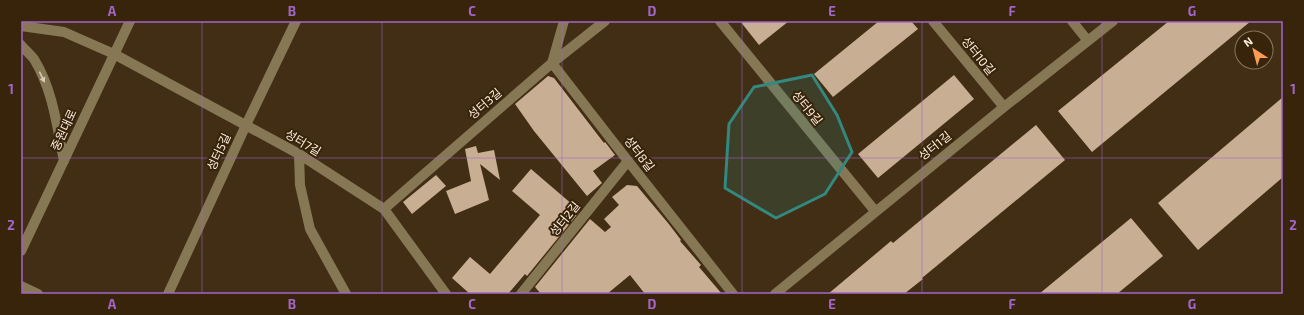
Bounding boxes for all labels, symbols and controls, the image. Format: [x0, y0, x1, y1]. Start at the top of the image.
text: A [108, 3, 117, 19]
text: B [288, 3, 296, 19]
text: C [468, 3, 476, 19]
text: D [648, 3, 657, 19]
text: E [828, 3, 836, 19]
text: F [1008, 3, 1016, 19]
text: G [1188, 3, 1196, 19]
north arrow [1234, 30, 1274, 70]
street label: 성터10길 [959, 33, 998, 77]
text: N [1241, 34, 1255, 49]
one-way arrow [39, 72, 46, 83]
text: 1 [8, 81, 14, 97]
text: 1 [1290, 81, 1296, 97]
street label: 성터3길 [465, 85, 504, 122]
street label: 성터9길 [790, 87, 826, 127]
street label: 중원대로 [47, 107, 79, 153]
street label: 성터7길 [283, 126, 324, 158]
street label: 성터1길 [915, 128, 954, 163]
street label: 성터5길 [203, 131, 233, 172]
street label: 성터8길 [622, 133, 658, 174]
street label: 성터2길 [546, 198, 582, 238]
text: 2 [7, 217, 15, 233]
text: 2 [1289, 217, 1297, 233]
text: A [108, 296, 117, 312]
text: B [288, 296, 296, 312]
text: C [468, 296, 476, 312]
text: D [648, 296, 657, 312]
text: E [828, 296, 836, 312]
text: F [1008, 296, 1016, 312]
text: G [1188, 296, 1196, 312]

